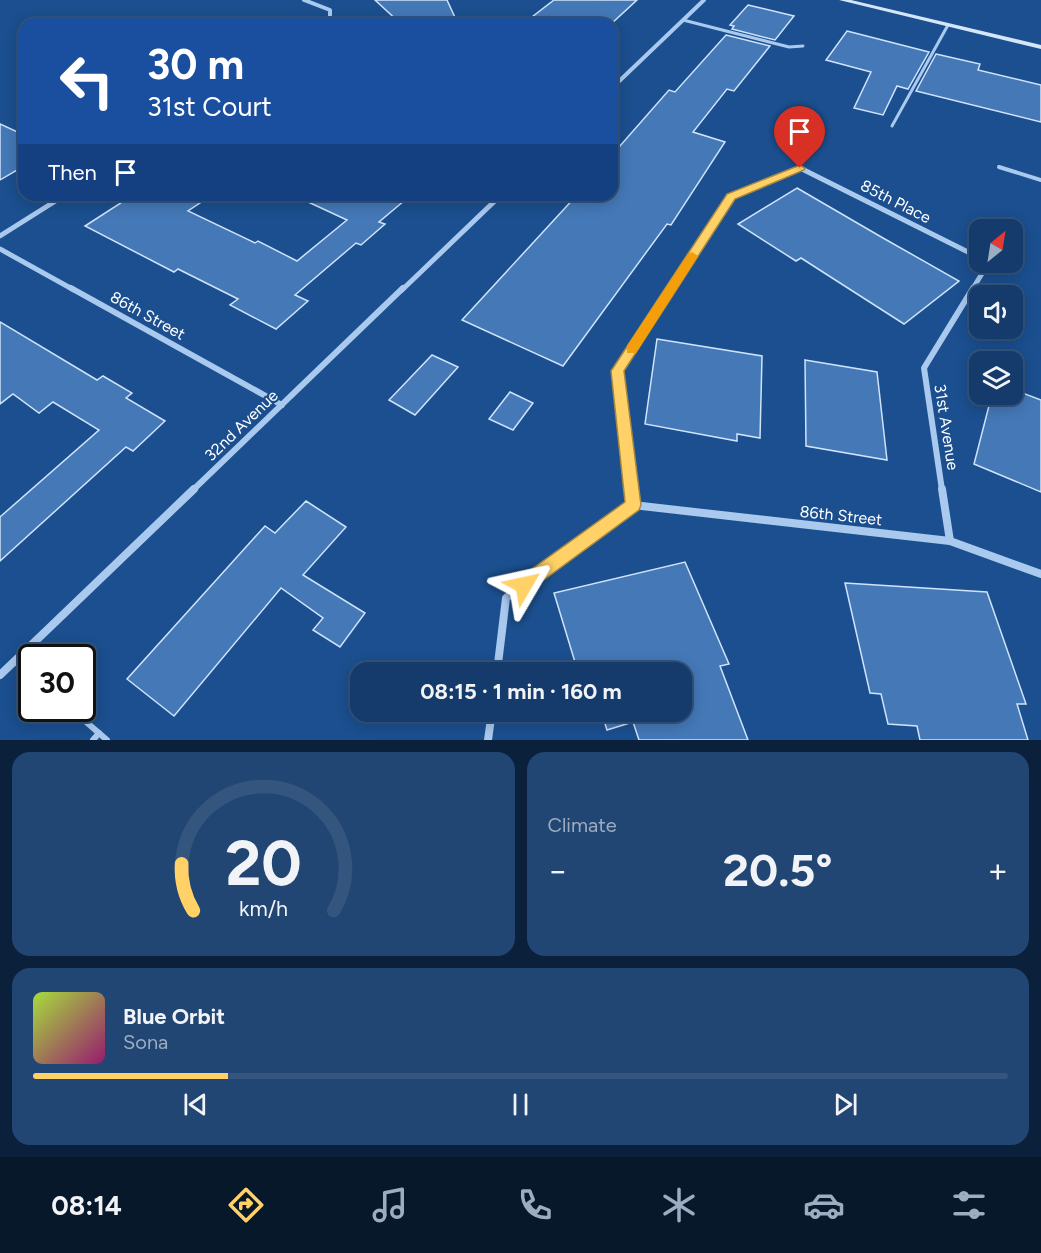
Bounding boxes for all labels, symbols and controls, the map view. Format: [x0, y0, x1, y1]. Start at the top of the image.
text: 30 m [147, 39, 244, 90]
icon: left [48, 42, 126, 120]
text: 31st Court [147, 90, 272, 123]
pin [774, 106, 825, 168]
icon: arrive [783, 115, 816, 148]
icon: arrive [109, 156, 142, 189]
text: Then [48, 159, 97, 186]
street label: 85th Place [857, 176, 934, 227]
north arrow [969, 219, 1023, 273]
map controls [969, 219, 1023, 405]
button: sound [969, 285, 1023, 339]
street label: 86th Street [107, 287, 188, 344]
button: layers [969, 351, 1023, 405]
street label: 31st Avenue [930, 383, 963, 472]
street label: 32nd Avenue [201, 386, 282, 465]
street label: 86th Street [799, 502, 883, 529]
position arrow [492, 553, 556, 617]
speed limit sign: 30 [18, 644, 96, 722]
text: 08:15 · 1 min · 160 m [420, 678, 622, 705]
text: Climate [548, 813, 617, 837]
text: 20 [225, 826, 302, 901]
text: 20.5° [723, 843, 833, 897]
text: − [548, 851, 568, 890]
text: + [987, 851, 1008, 890]
text: km/h [239, 896, 288, 921]
text: Blue Orbit [123, 1003, 225, 1030]
text: Sona [123, 1030, 168, 1054]
icon: previous [179, 1088, 212, 1121]
icon: pause [504, 1088, 537, 1121]
icon: next [829, 1088, 862, 1121]
icon: directions [225, 1184, 267, 1226]
icon: music [369, 1184, 411, 1226]
icon: phone [514, 1184, 556, 1226]
icon: climate [658, 1184, 700, 1226]
icon: car [803, 1184, 845, 1226]
icon: filters [948, 1184, 990, 1226]
text: 08:14 [51, 1189, 122, 1222]

